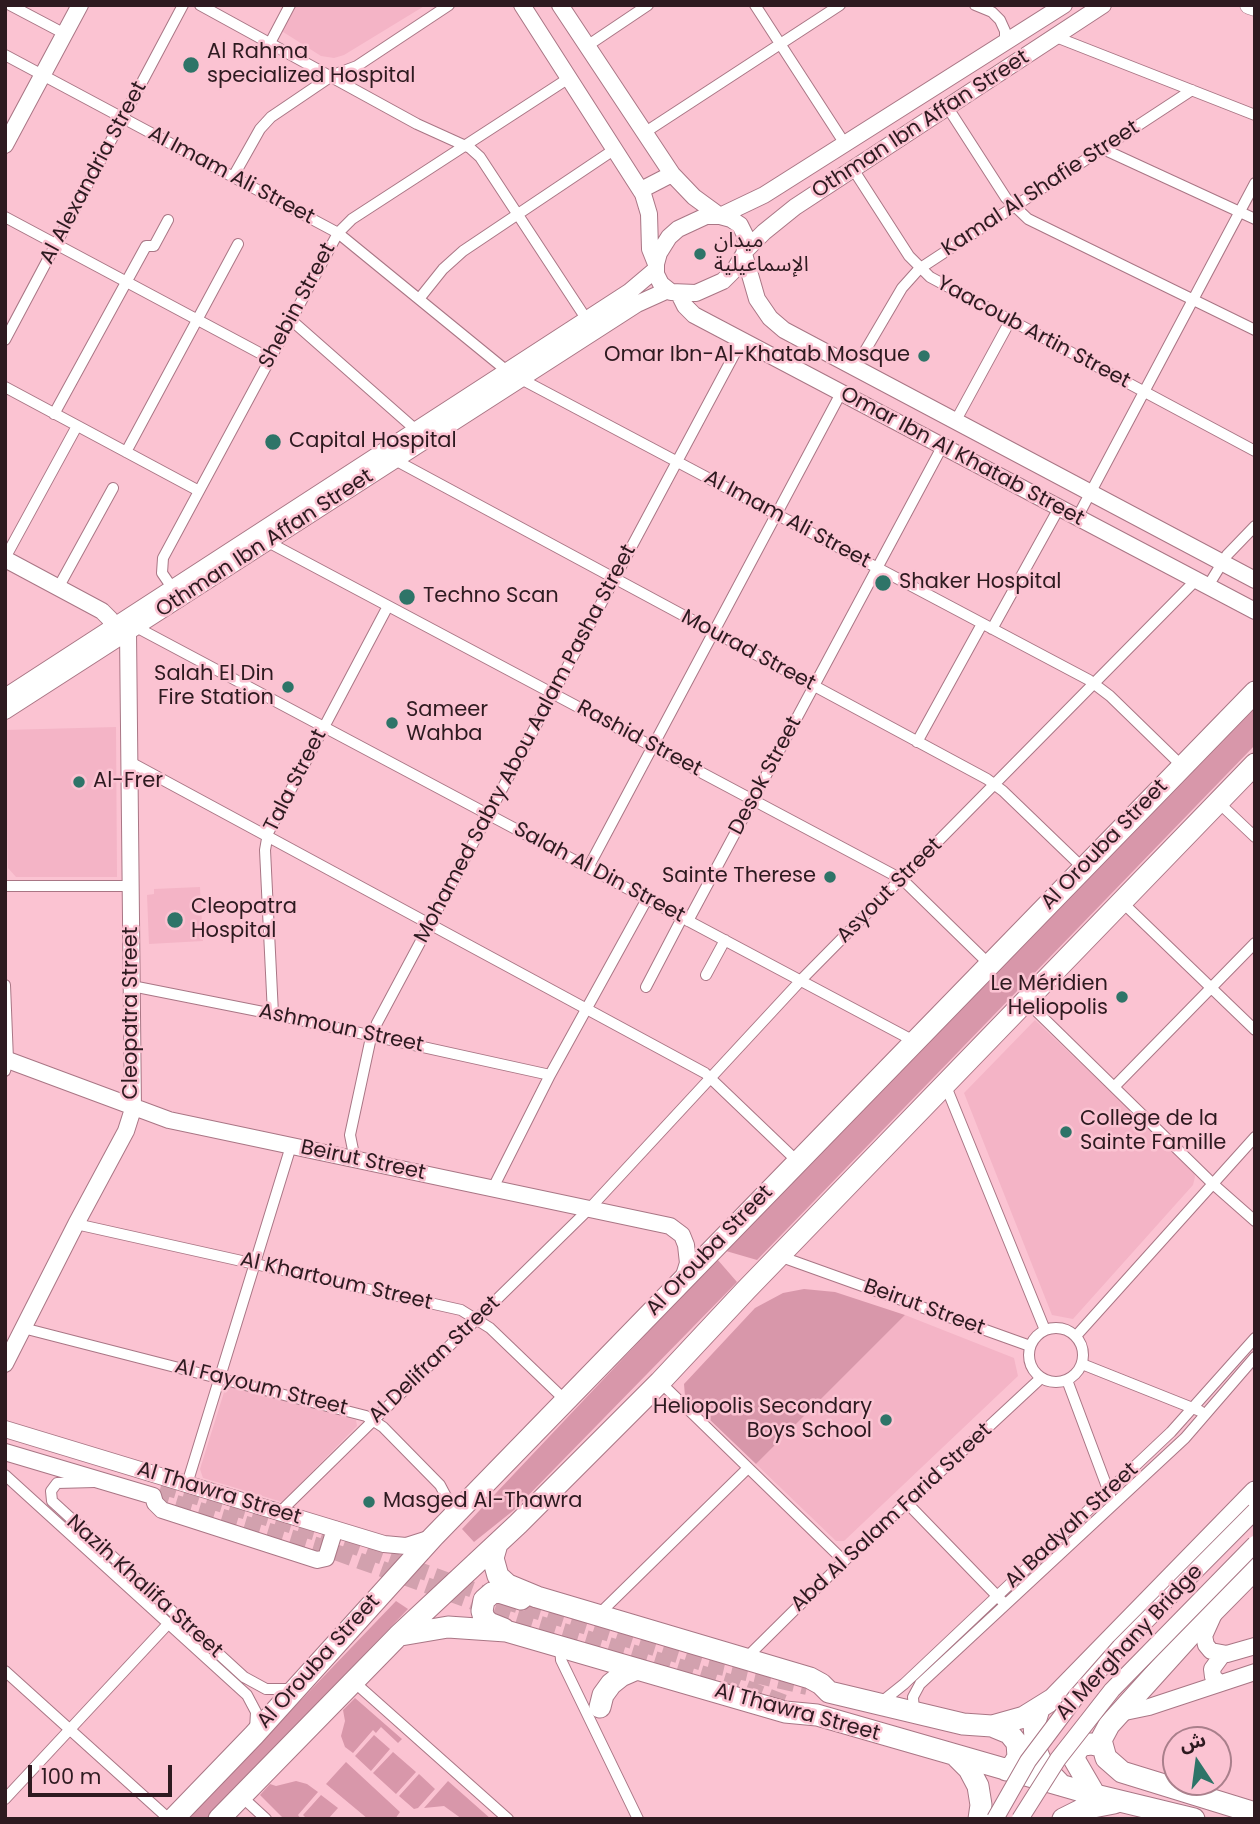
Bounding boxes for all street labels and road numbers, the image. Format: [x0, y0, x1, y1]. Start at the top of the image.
street label: Othman Ibn Affan Street [808, 45, 1034, 205]
street label: Al Alexandria Street [35, 77, 153, 269]
street label: Kamal Al Shafie Street [938, 116, 1144, 262]
street label: Al Imam Ali Street [144, 122, 318, 230]
street label: Shebin Street [254, 239, 342, 373]
street label: Yaacoub Artin Street [932, 271, 1134, 395]
street label: Omar Ibn Al Khatab Street [836, 382, 1088, 532]
street label: Othman Ibn Affan Street [152, 464, 378, 624]
street label: Al Imam Ali Street [700, 466, 874, 574]
street label: Mohamed Sabry Abou Aalam Pasha Street [410, 541, 642, 947]
street label: Mourad Street [677, 605, 819, 697]
street label: Rashid Street [572, 696, 706, 782]
street label: Desok Street [724, 713, 808, 839]
street label: Tala Street [259, 725, 333, 837]
street label: Al Orouba Street [1036, 775, 1174, 915]
street label: Salah Al Din Street [509, 817, 689, 929]
street label: Asyout Street [832, 833, 948, 949]
street label: Cleopatra Street [119, 927, 145, 1099]
street label: Ashmoun Street [256, 999, 426, 1059]
street label: Beirut Street [298, 1135, 428, 1187]
street label: Al Orouba Street [641, 1181, 779, 1321]
street label: Al Khartoum Street [238, 1248, 434, 1316]
street label: Beirut Street [860, 1274, 988, 1342]
street label: Al Delifran Street [364, 1291, 506, 1429]
street label: Al Fayoum Street [172, 1354, 350, 1422]
street label: Abd Al Salam Farid Street [786, 1418, 998, 1618]
street label: Al Thawra Street [134, 1457, 304, 1531]
street label: Al Badyah Street [1000, 1458, 1144, 1594]
street label: Nazih Khalifa Street [61, 1510, 227, 1664]
street label: Al Merghany Bridge [1051, 1560, 1209, 1726]
street label: Al Orouba Street [252, 1590, 386, 1734]
street label: Al Thawra Street [712, 1679, 882, 1747]

